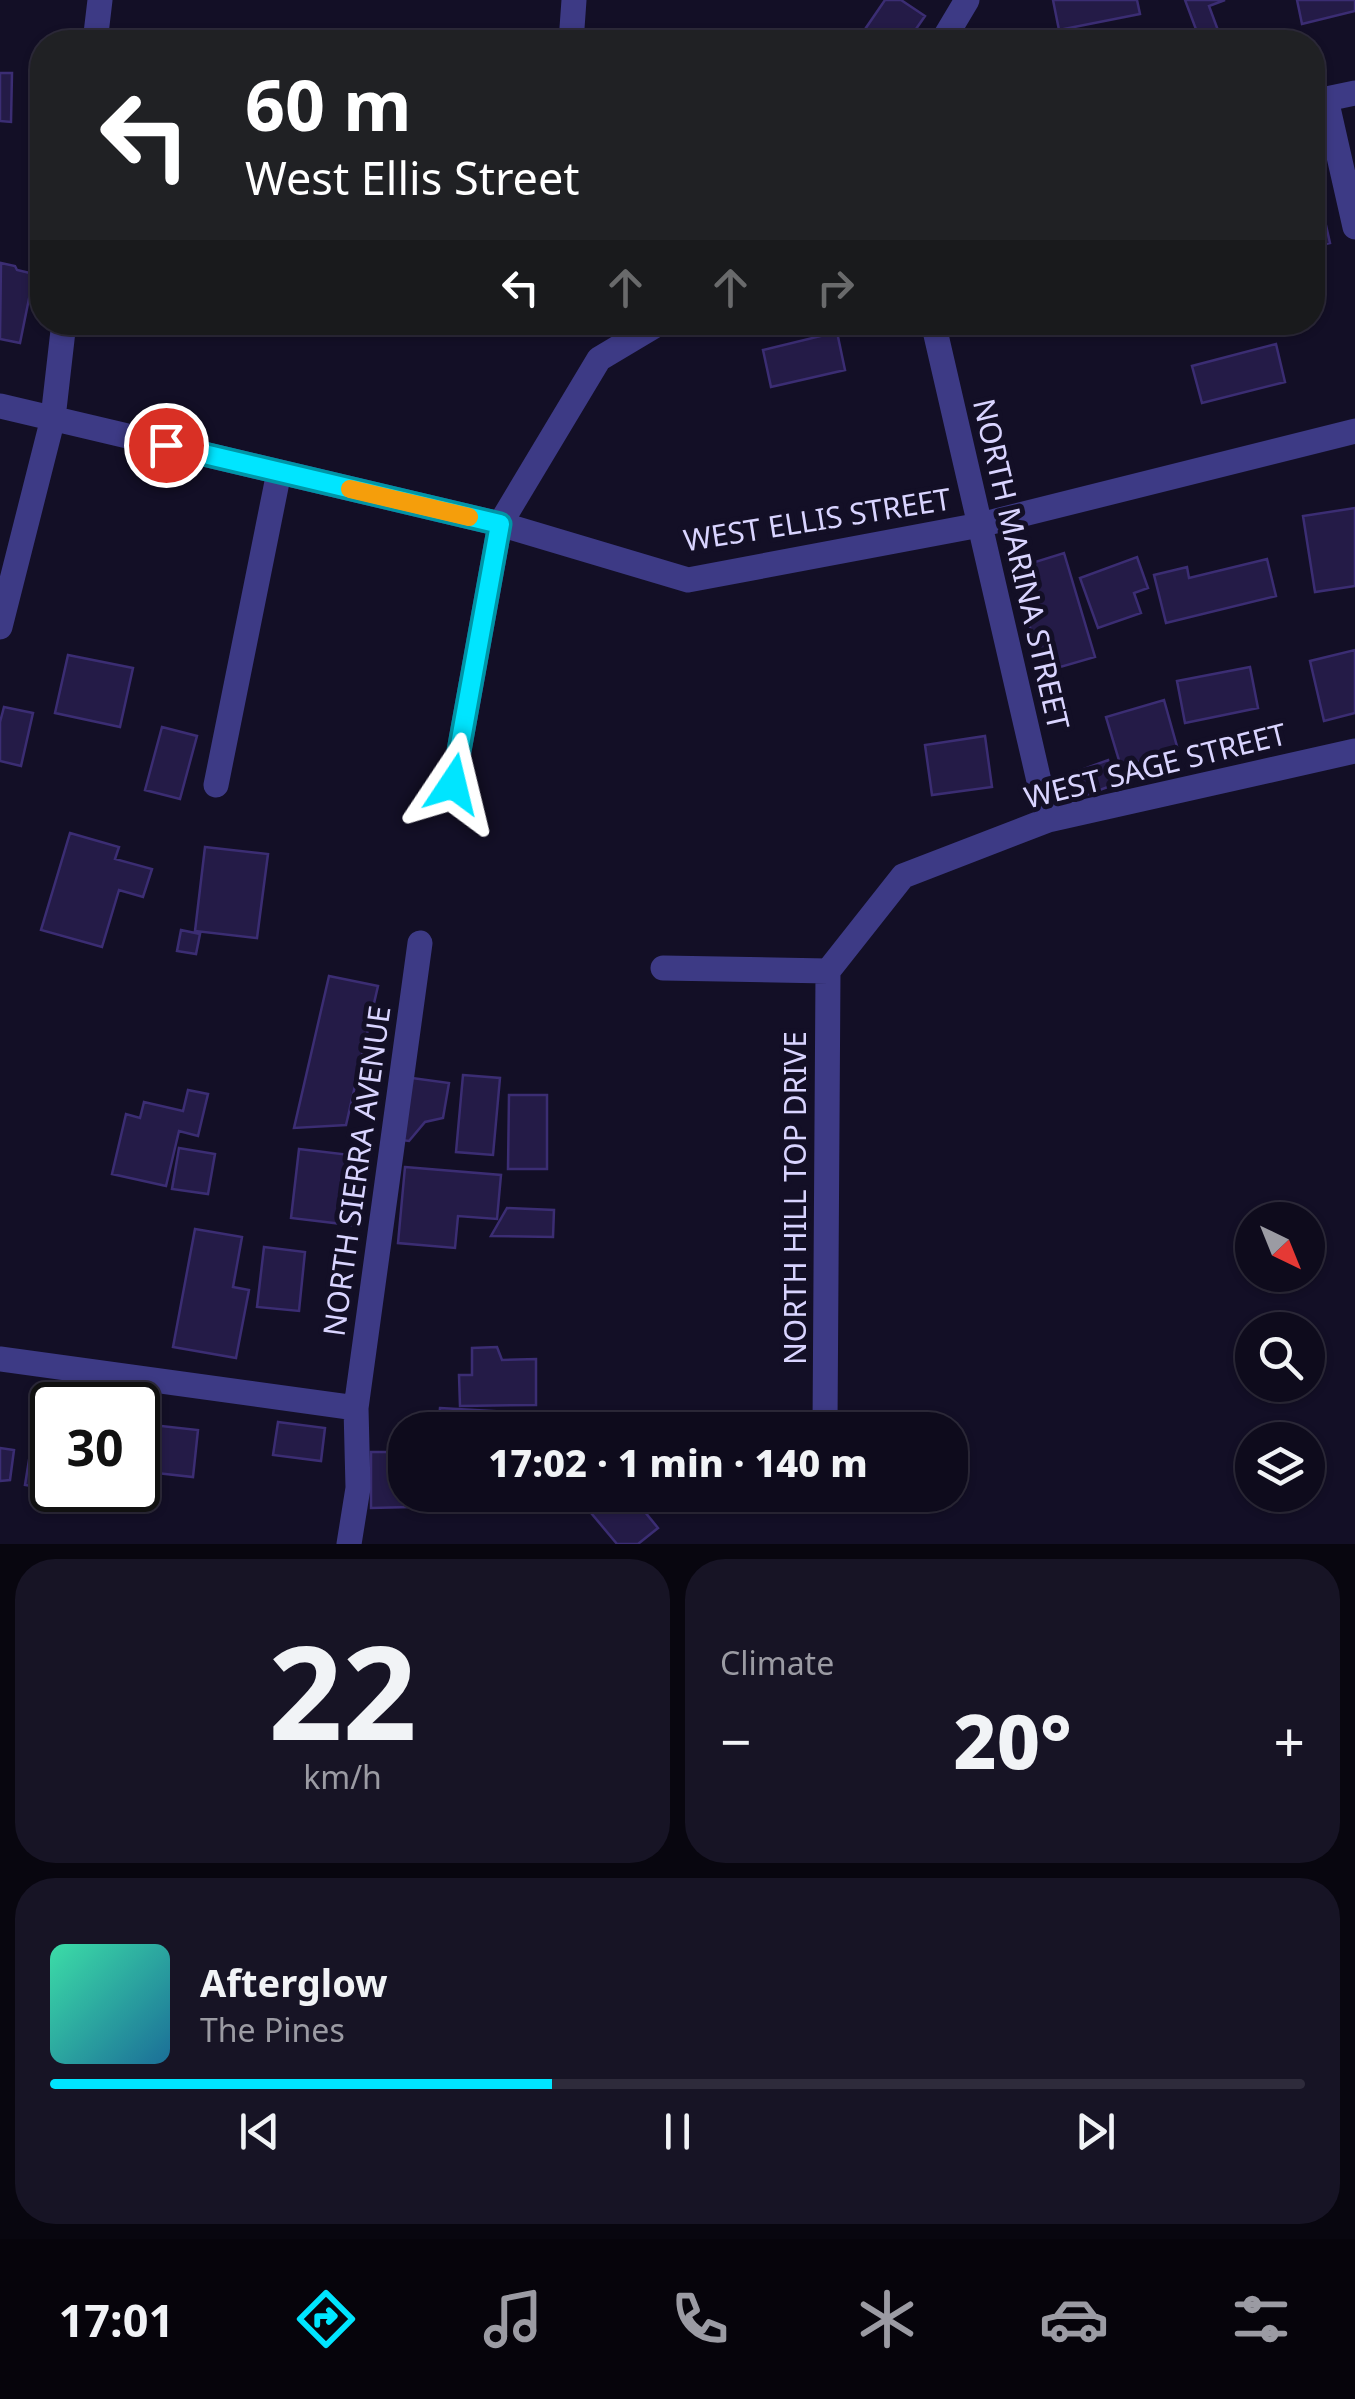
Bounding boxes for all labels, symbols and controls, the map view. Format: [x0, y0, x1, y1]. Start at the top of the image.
text: 60 m [245, 56, 412, 152]
icon: left [80, 70, 210, 200]
text: West Ellis Street [245, 147, 580, 208]
icon: left [493, 260, 548, 315]
icon: ahead [598, 260, 653, 315]
icon: ahead [703, 260, 758, 315]
icon: right [808, 260, 863, 315]
street label: NORTH MARINA STREET [964, 395, 1080, 734]
pin [124, 403, 209, 488]
icon: arrive [139, 418, 194, 473]
street label: WEST ELLIS STREET [680, 478, 954, 560]
street label: WEST SAGE STREET [1020, 713, 1291, 817]
position arrow [401, 732, 505, 836]
street label: NORTH SIERRA AVENUE [313, 1003, 399, 1339]
street label: NORTH HILL TOP DRIVE [774, 1031, 815, 1365]
north arrow [1235, 1202, 1325, 1292]
map controls [1235, 1202, 1325, 1512]
button: search [1235, 1312, 1325, 1402]
speed limit sign: 30 [30, 1382, 160, 1512]
button: layers [1235, 1422, 1325, 1512]
text: 17:02 · 1 min · 140 m [488, 1436, 868, 1488]
text: 22 [268, 1601, 417, 1778]
text: Climate [720, 1641, 834, 1684]
text: 20° [953, 1689, 1072, 1791]
text: − [720, 1703, 751, 1778]
text: + [1274, 1703, 1305, 1778]
text: km/h [303, 1755, 382, 1798]
text: Afterglow [200, 1956, 388, 2008]
text: The Pines [200, 2008, 345, 2051]
icon: previous [232, 2104, 287, 2159]
icon: pause [650, 2104, 705, 2159]
icon: next [1068, 2104, 1123, 2159]
icon: directions [291, 2284, 361, 2354]
icon: music [478, 2284, 548, 2354]
icon: phone [665, 2284, 735, 2354]
icon: climate [852, 2284, 922, 2354]
icon: car [1039, 2284, 1109, 2354]
icon: filters [1226, 2284, 1296, 2354]
text: 17:01 [59, 2289, 174, 2350]

